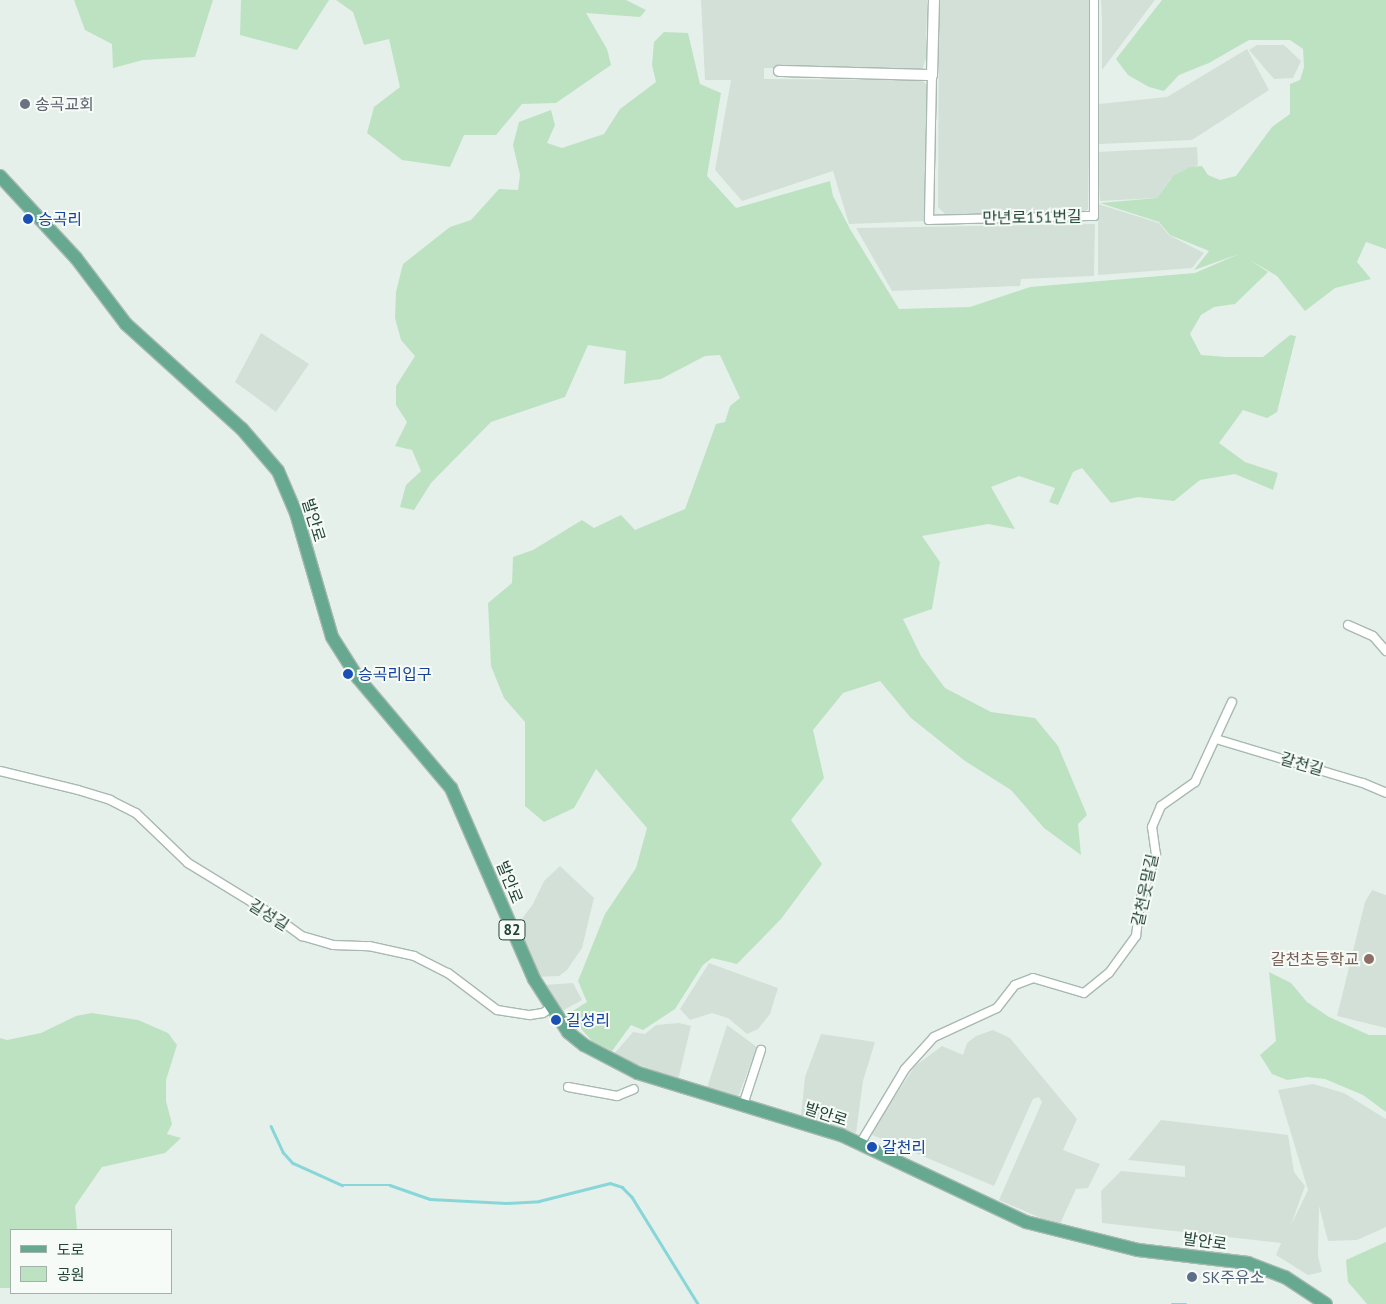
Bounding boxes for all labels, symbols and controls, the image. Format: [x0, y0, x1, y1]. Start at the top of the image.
place label: 송곡교회 [35, 94, 94, 114]
marker: 송곡교회 [19, 98, 31, 110]
street label: 만년로151번길 [982, 207, 1082, 227]
place label: 승곡리 [38, 209, 82, 229]
marker: 승곡리 [22, 213, 34, 225]
street label: 발안로 [298, 496, 330, 544]
place label: 승곡리입구 [358, 664, 432, 684]
marker: 승곡리입구 [342, 668, 354, 680]
street label: 갈천길 [1278, 749, 1326, 779]
street label: 갈천웃말길 [1128, 852, 1162, 928]
street label: 발안로 [493, 858, 527, 906]
street label: 길성길 [245, 895, 293, 935]
road number: 82 [498, 918, 526, 942]
place label: 갈천초등학교 [1271, 949, 1359, 969]
marker: 갈천초등학교 [1363, 953, 1375, 965]
place label: 길성리 [566, 1010, 610, 1030]
marker: 길성리 [550, 1014, 562, 1026]
street label: 발안로 [802, 1098, 850, 1130]
place label: 갈천리 [882, 1137, 926, 1157]
marker: 갈천리 [866, 1141, 878, 1153]
street label: 발안로 [1182, 1228, 1228, 1254]
legend [10, 1229, 172, 1294]
text: 도로 [57, 1240, 85, 1259]
text: 공원 [57, 1265, 85, 1284]
place label: SK주유소 [1202, 1267, 1264, 1287]
marker: SK주유소 [1186, 1271, 1198, 1283]

